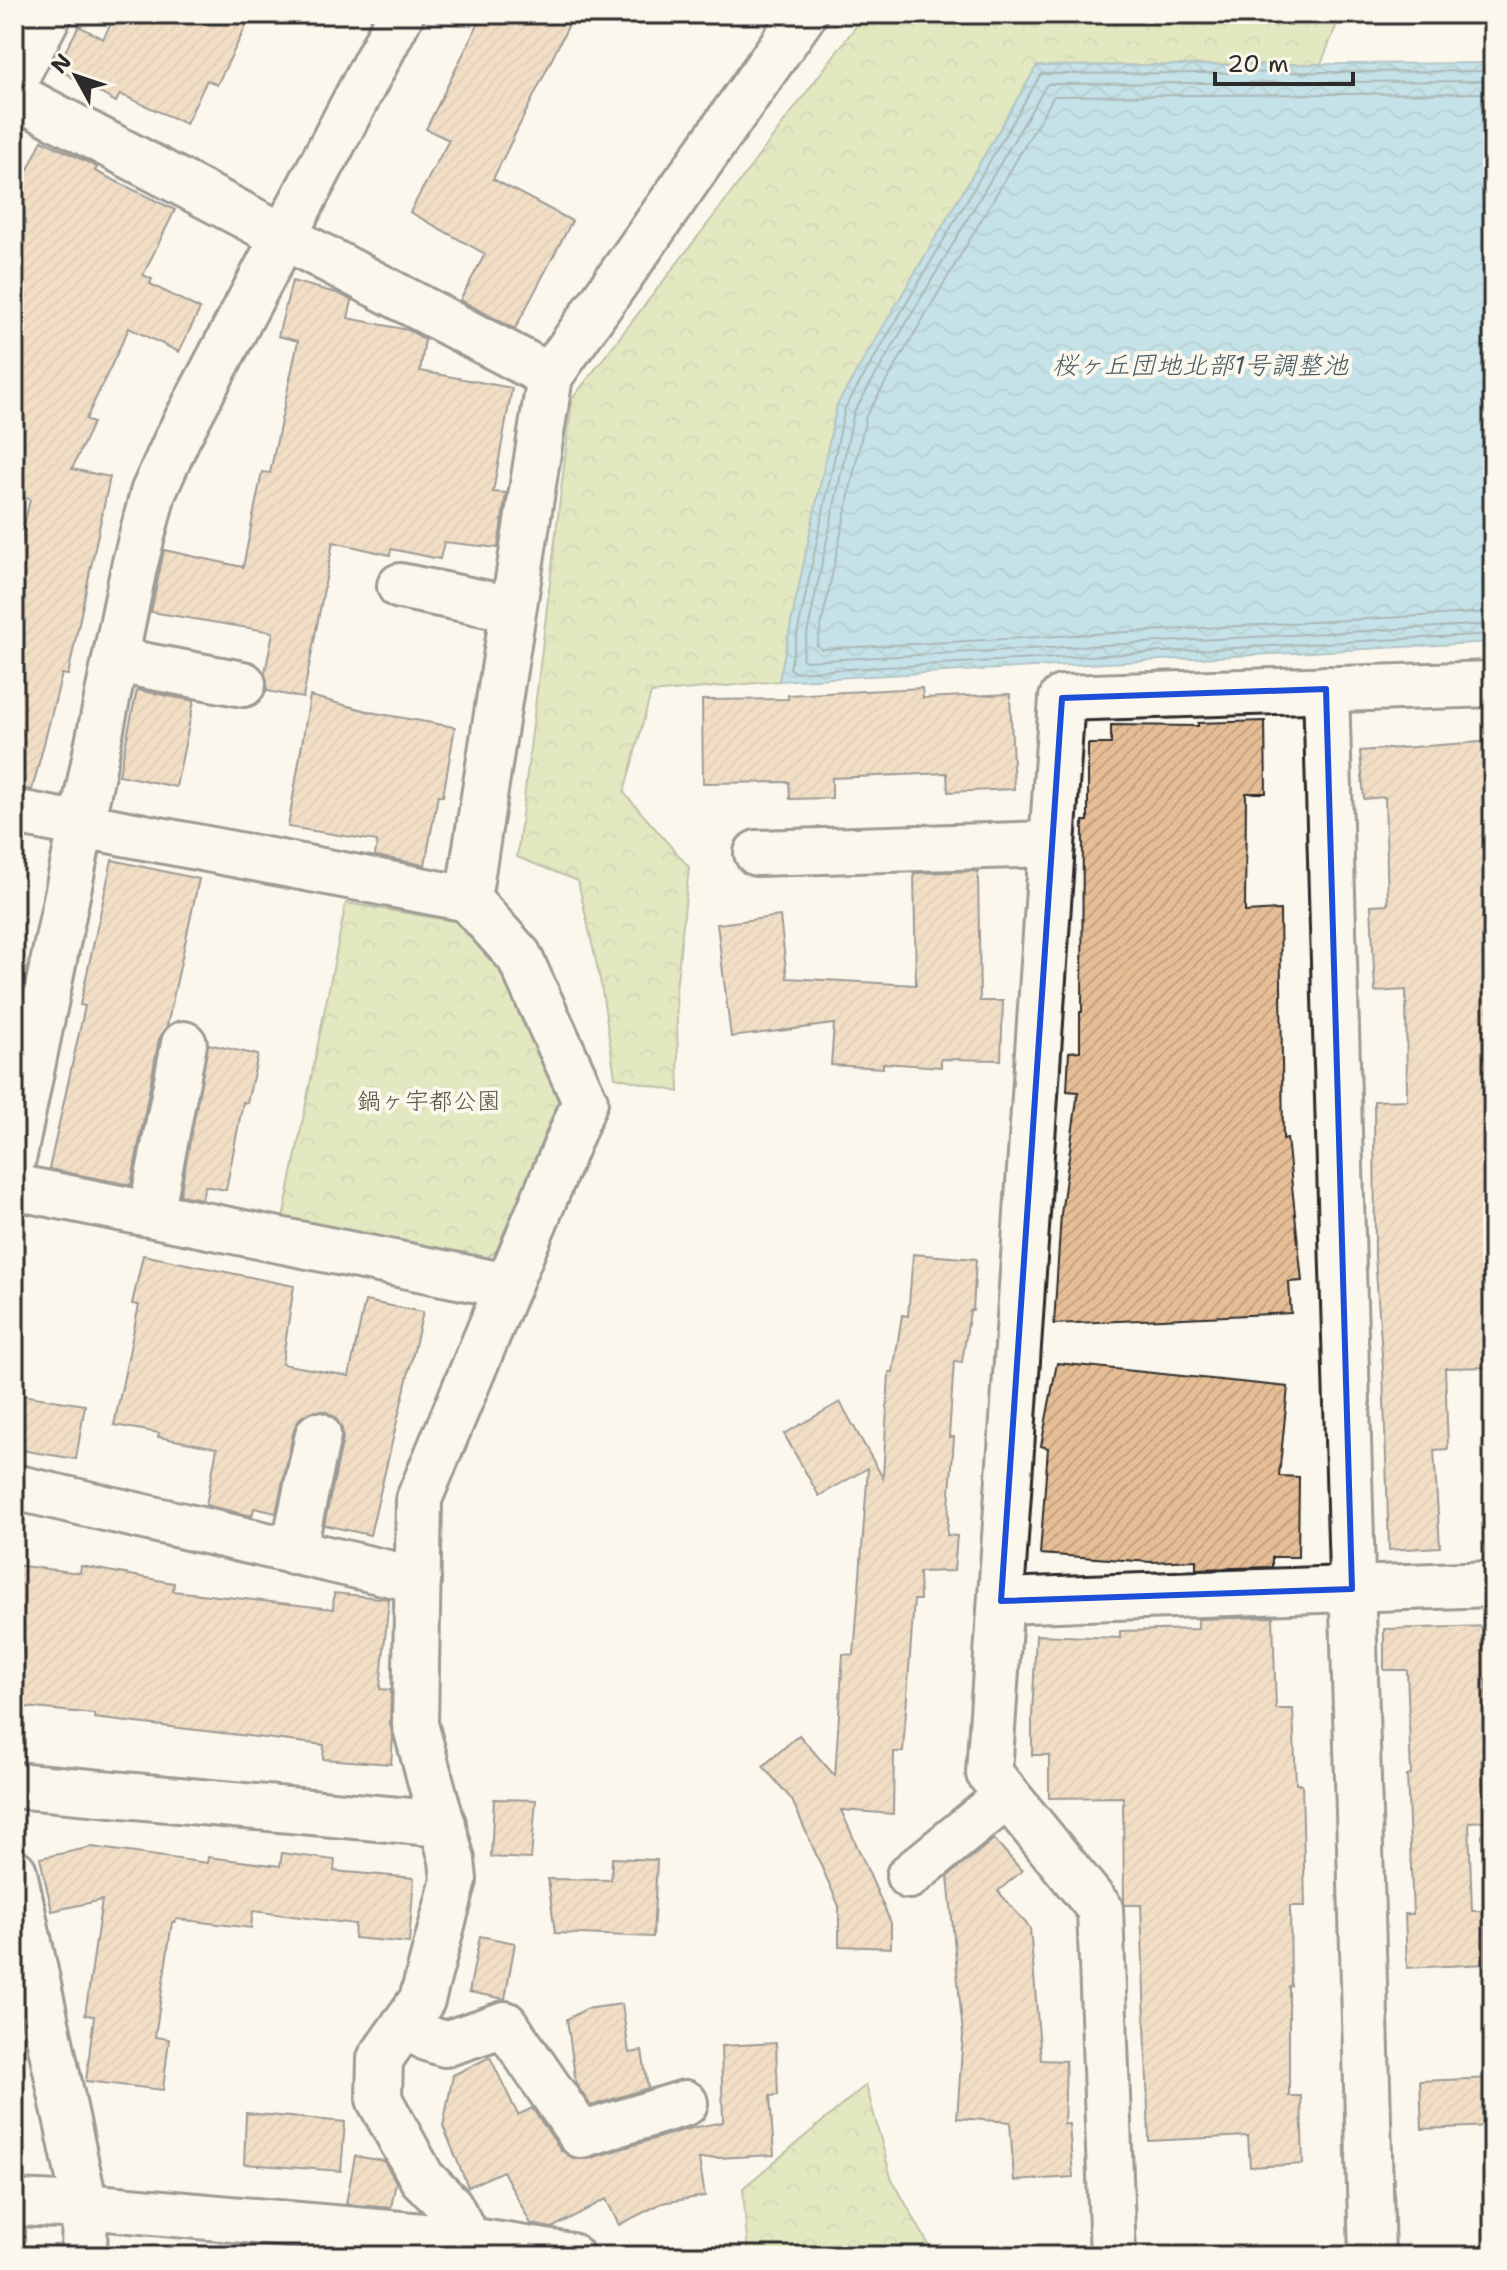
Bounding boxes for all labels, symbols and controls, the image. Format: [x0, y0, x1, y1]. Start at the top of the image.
north arrow [36, 36, 116, 116]
scale bar [1215, 36, 1353, 86]
text: N [44, 47, 78, 79]
text: 20 m [1227, 48, 1289, 80]
water label: 桜ヶ丘団地北部1号調整池 [1052, 347, 1349, 382]
park label: 鍋ヶ宇都公園 [357, 1085, 501, 1117]

